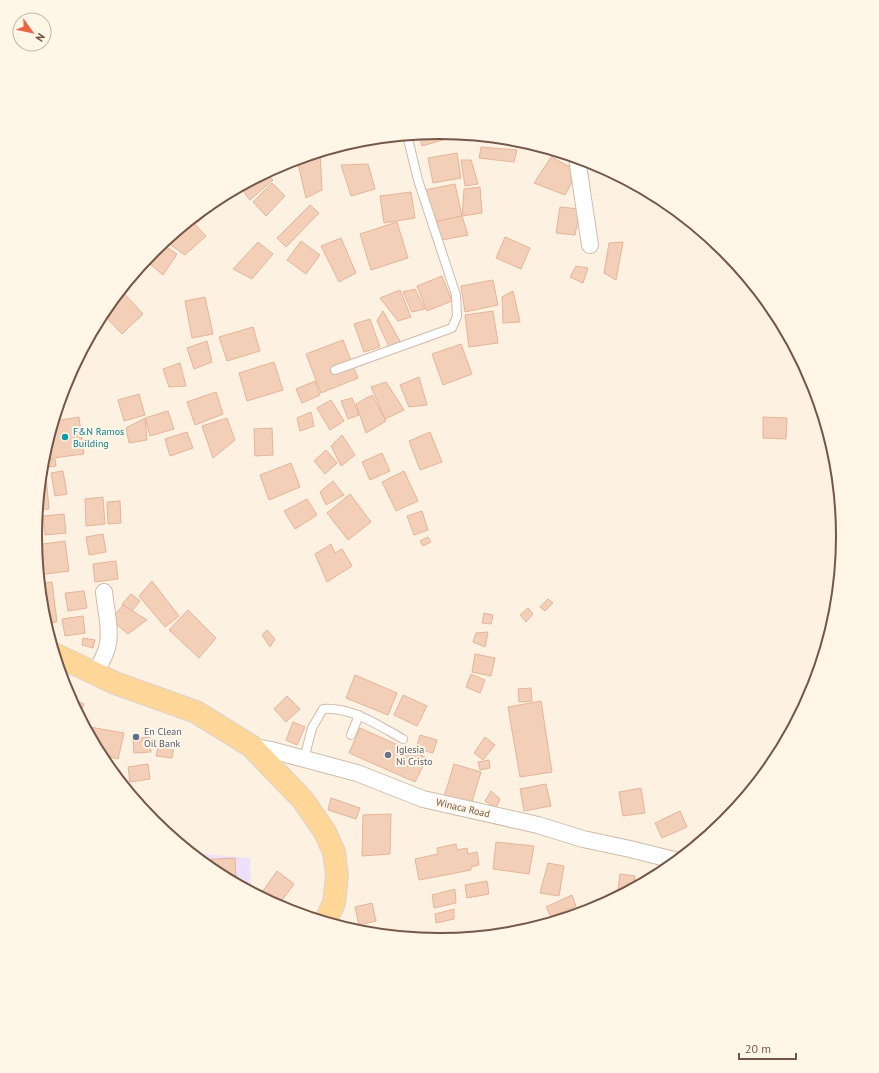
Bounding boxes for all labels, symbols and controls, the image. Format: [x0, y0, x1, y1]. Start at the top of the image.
north arrow [12, 12, 52, 52]
text: N [33, 31, 48, 44]
place label: F&N Ramos Building [73, 425, 124, 450]
marker: F&N Ramos Building [60, 432, 70, 442]
place label: En Clean Oil Bank [144, 725, 182, 750]
marker: En Clean Oil Bank [131, 732, 141, 742]
place label: Iglesia Ni Cristo [396, 743, 433, 768]
marker: Iglesia Ni Cristo [383, 750, 393, 760]
street label: Winaca Road [435, 796, 491, 820]
scale bar [739, 1035, 796, 1061]
text: 20 m [745, 1041, 771, 1056]

